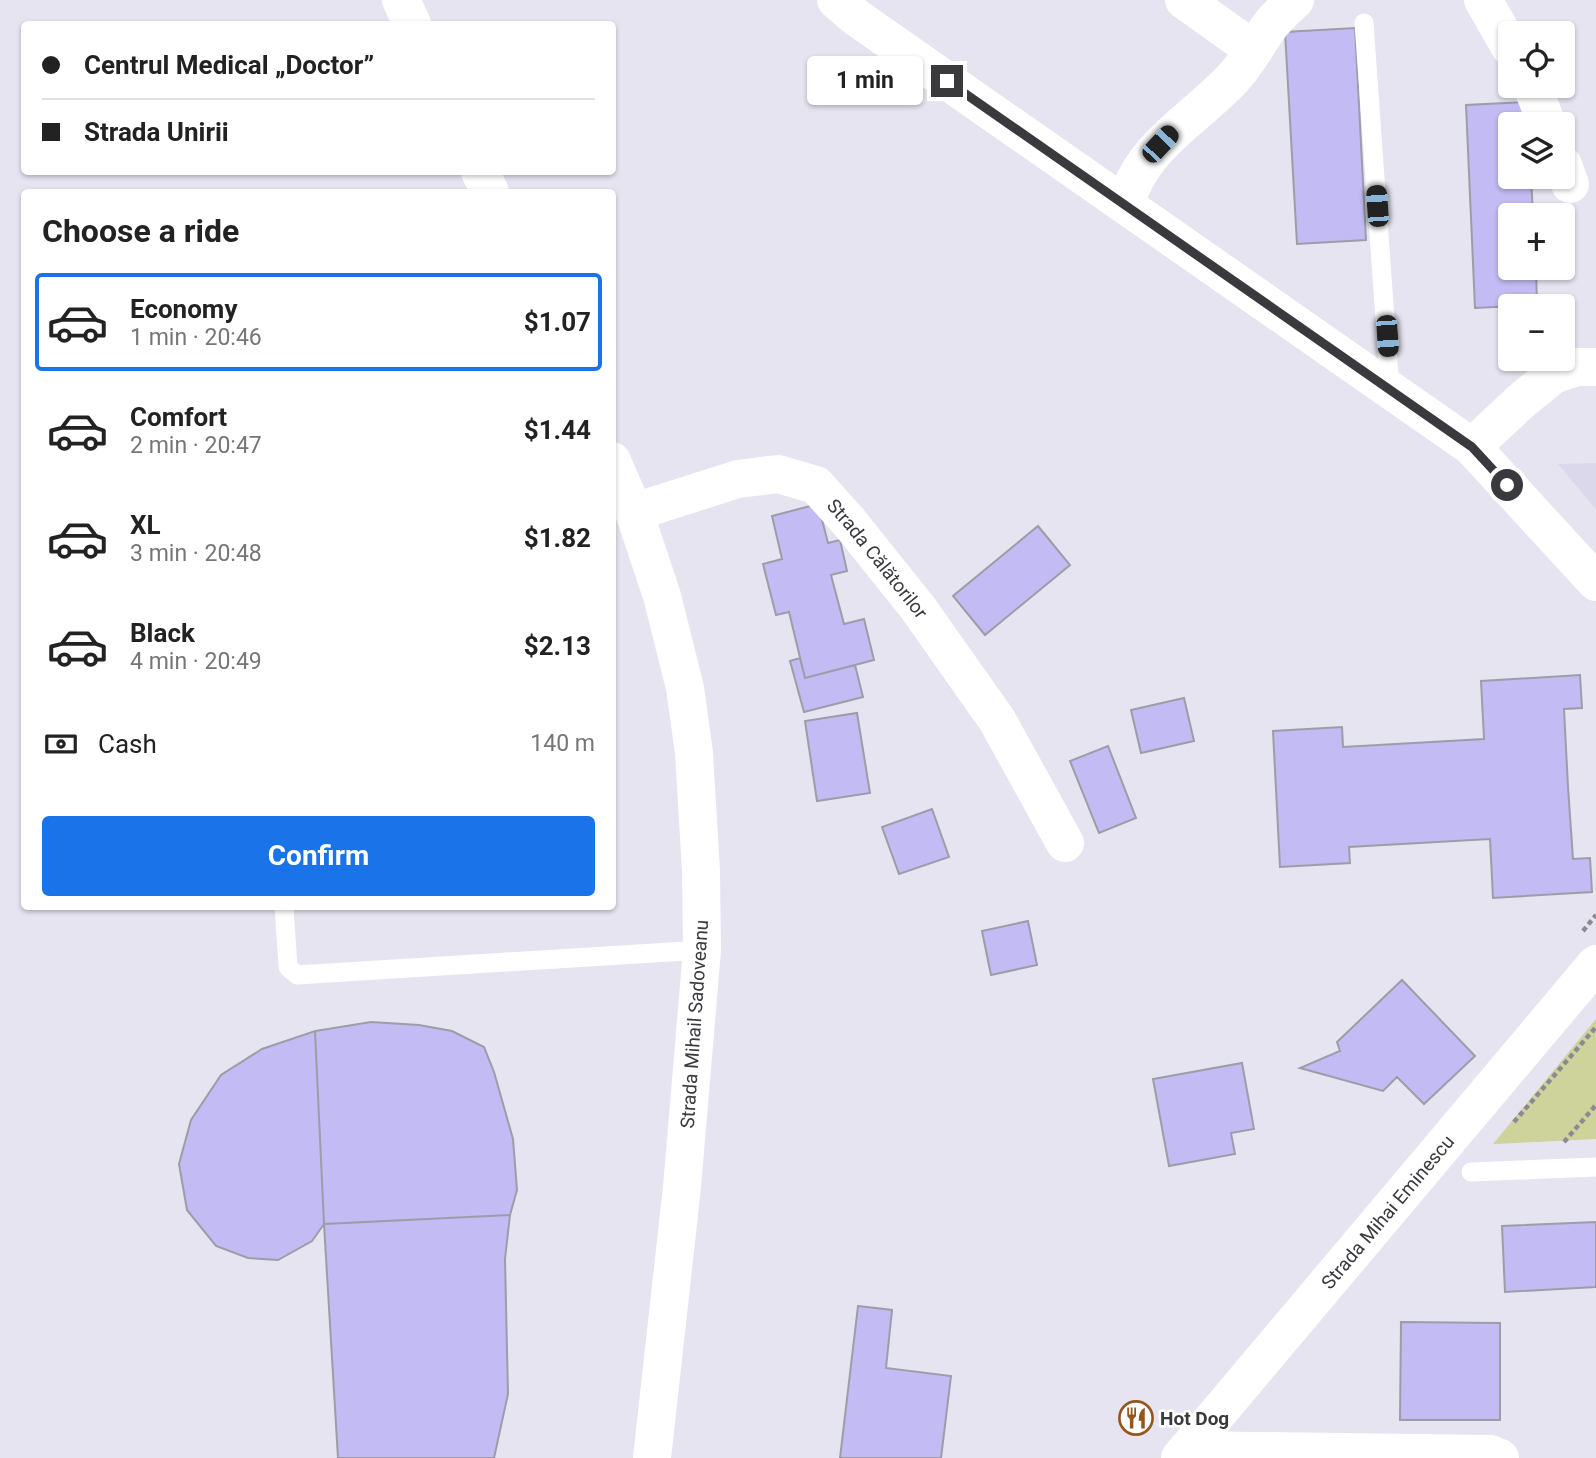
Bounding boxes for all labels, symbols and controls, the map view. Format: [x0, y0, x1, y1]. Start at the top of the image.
map controls [1498, 21, 1575, 371]
button: locate [1498, 21, 1575, 98]
text: Centrul Medical „Doctor” [84, 50, 374, 80]
callout: 1 min [807, 56, 922, 106]
route end [931, 65, 963, 97]
text: 1 min [836, 67, 894, 94]
button: layers [1498, 112, 1575, 189]
text: Strada Unirii [84, 117, 229, 147]
car [1138, 121, 1183, 167]
car [1366, 184, 1389, 228]
button: + [1498, 203, 1575, 280]
text: Choose a ride [42, 212, 239, 250]
icon: car [46, 291, 109, 354]
text: Economy [130, 294, 237, 324]
button: − [1498, 294, 1575, 371]
text: $1.07 [524, 307, 591, 337]
car [1376, 314, 1399, 358]
text: 1 min · 20:46 [130, 324, 262, 351]
icon: car [46, 399, 109, 462]
text: Comfort [130, 402, 227, 432]
text: $1.44 [524, 415, 591, 445]
text: 2 min · 20:47 [130, 432, 262, 459]
route start [1491, 469, 1523, 501]
street label: Strada Călătorilor [822, 494, 933, 623]
icon: car [46, 507, 109, 570]
text: XL [130, 510, 161, 540]
text: $1.82 [524, 523, 591, 553]
text: 3 min · 20:48 [130, 540, 262, 567]
icon: car [46, 615, 109, 678]
text: Black [130, 618, 195, 648]
text: $2.13 [524, 631, 591, 661]
text: 4 min · 20:49 [130, 648, 262, 675]
icon: cash [42, 725, 80, 763]
text: Cash [98, 729, 157, 759]
text: 140 m [530, 730, 595, 757]
button: Confirm [42, 816, 595, 896]
street label: Strada Mihail Sadoveanu [676, 919, 713, 1129]
street label: Strada Mihai Eminescu [1317, 1130, 1459, 1294]
restaurant icon: Hot Dog [1117, 1399, 1155, 1437]
place label: Hot Dog [1160, 1407, 1229, 1430]

